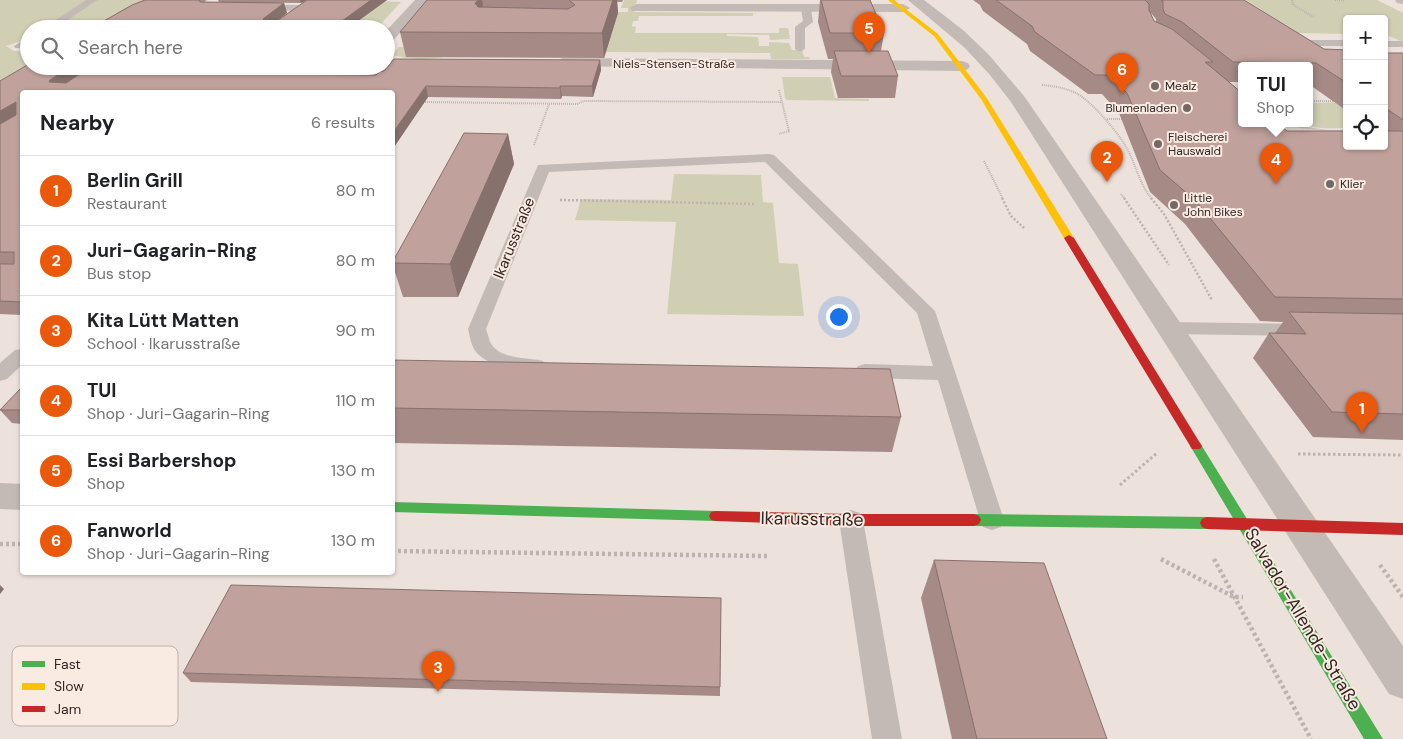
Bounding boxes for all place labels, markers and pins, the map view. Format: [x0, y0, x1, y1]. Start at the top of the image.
pin: 5 [853, 12, 885, 53]
pin: 6 [1106, 53, 1138, 94]
place label: Mealz [1165, 78, 1197, 94]
marker: Mealz [1149, 80, 1161, 92]
place label: Blumenladen [1105, 100, 1177, 116]
marker: Blumenladen [1181, 102, 1193, 114]
place label: Fleischerei Hauswald [1168, 129, 1227, 159]
marker: Fleischerei Hauswald [1152, 138, 1164, 150]
pin: 2 [1091, 141, 1123, 182]
pin: 4 [1260, 143, 1292, 184]
place label: Klier [1340, 176, 1364, 192]
marker: Klier [1324, 178, 1336, 190]
place label: Little John Bikes [1184, 190, 1243, 220]
marker: Little John Bikes [1168, 199, 1180, 211]
pin: 1 [1346, 392, 1378, 433]
pin: 3 [422, 651, 454, 692]

